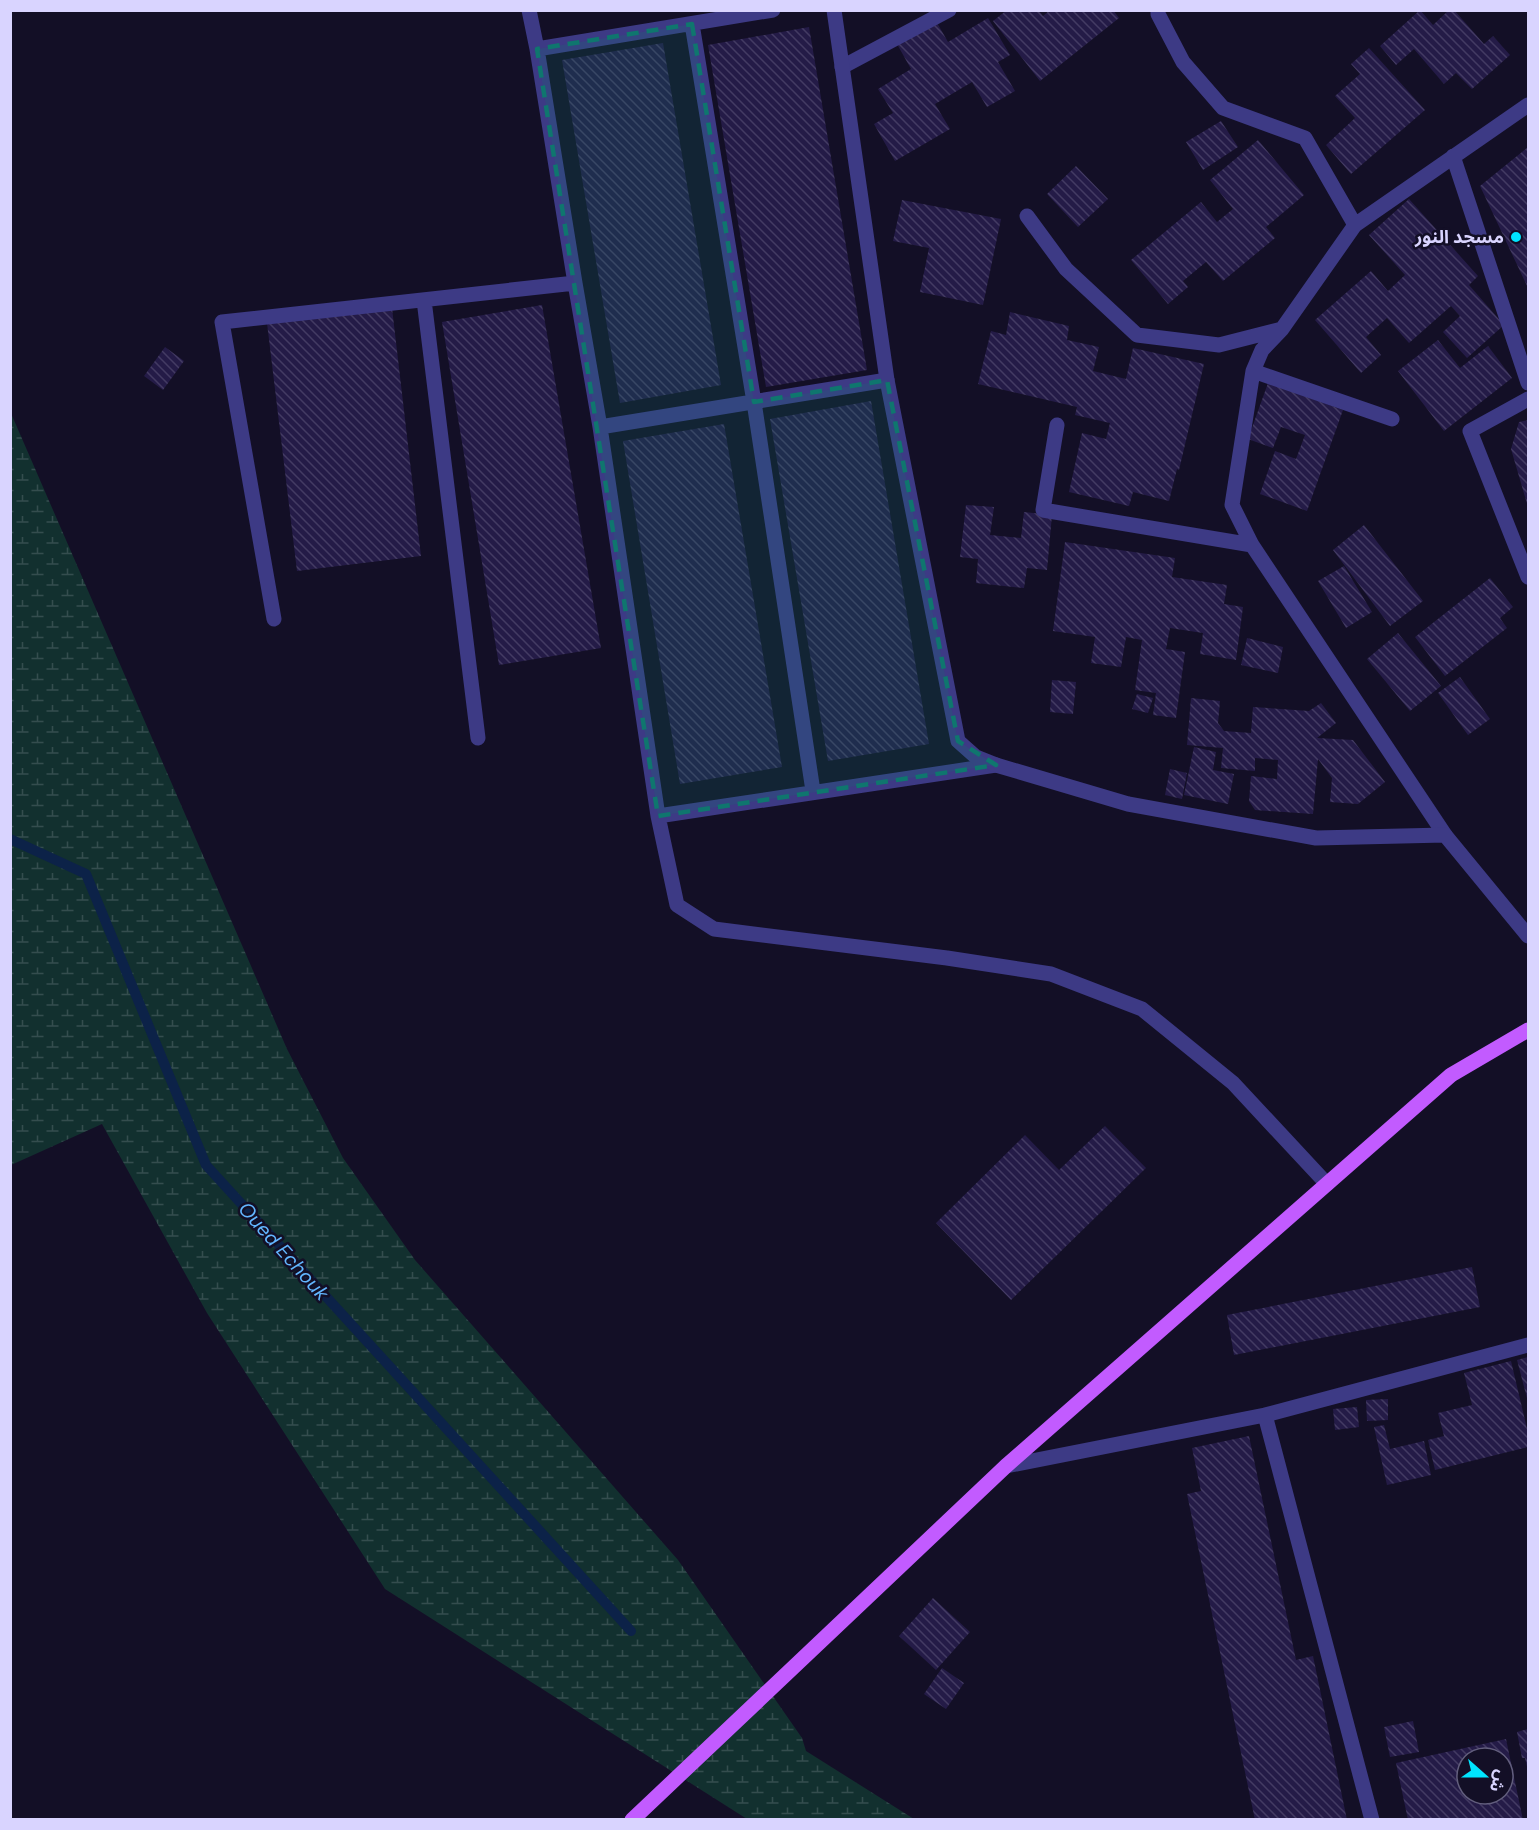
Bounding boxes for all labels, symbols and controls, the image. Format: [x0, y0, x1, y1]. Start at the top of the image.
place label: مسجد النور [1414, 225, 1504, 249]
marker: مسجد النور [1509, 230, 1523, 244]
water label: Oued Echouk [233, 1196, 336, 1306]
north arrow [1455, 1746, 1515, 1806]
text: ش [1485, 1767, 1512, 1795]

